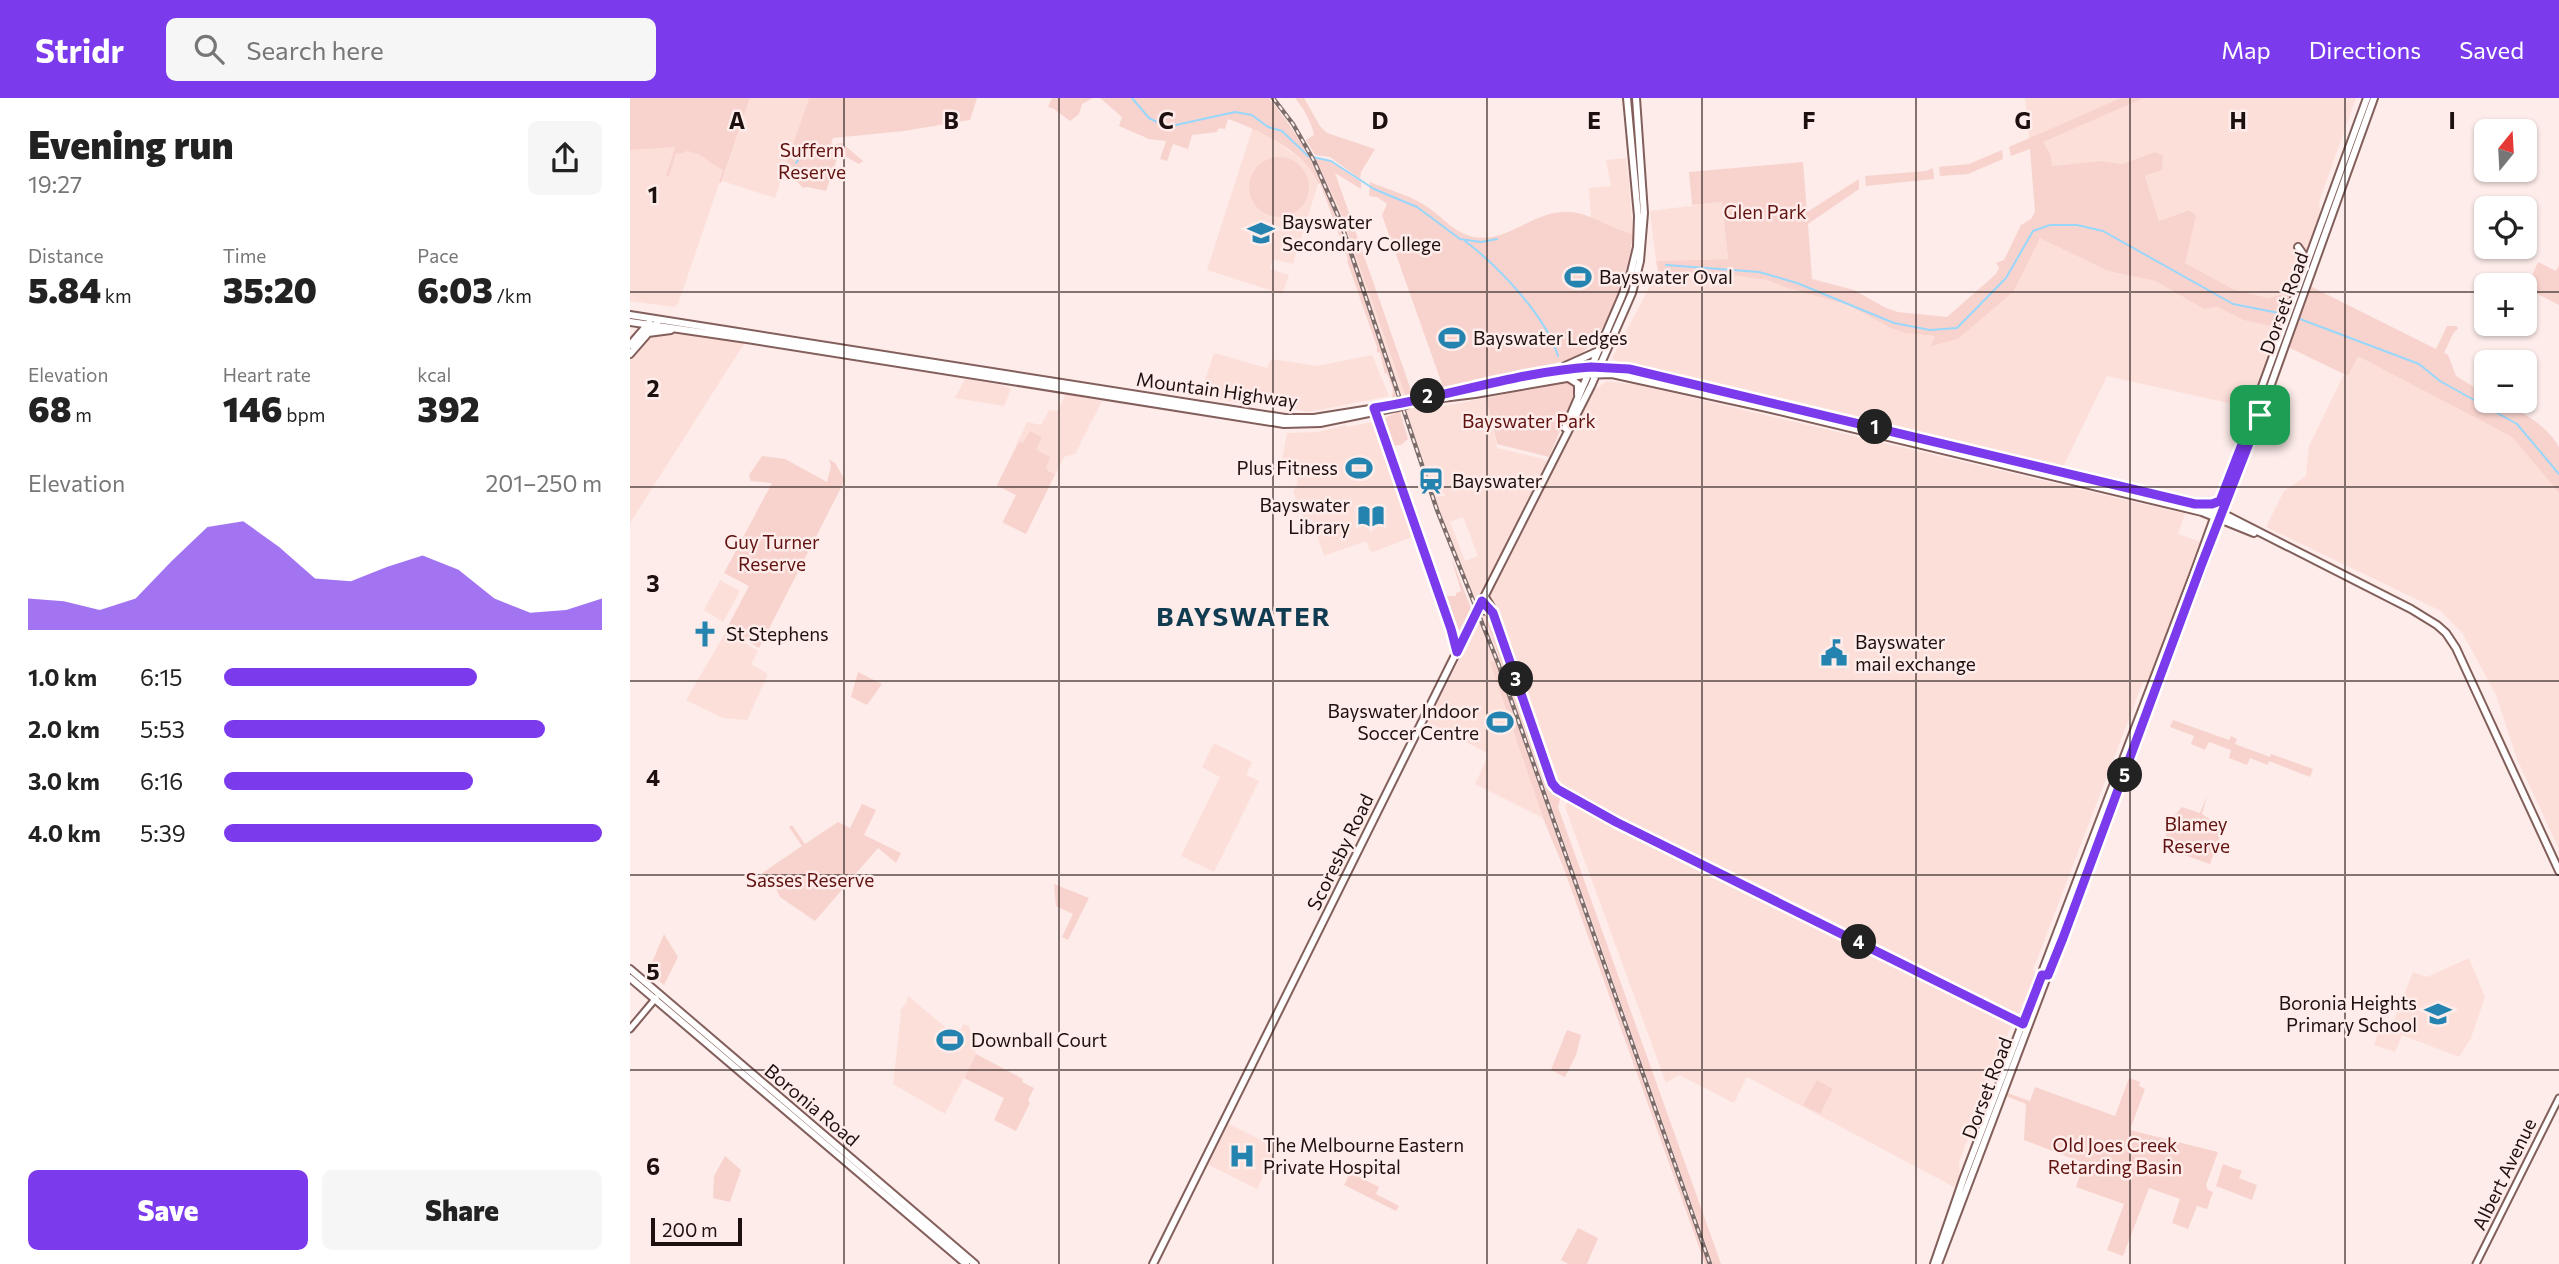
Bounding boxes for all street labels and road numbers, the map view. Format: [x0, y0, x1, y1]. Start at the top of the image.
street label: Dorset Road [2254, 249, 2313, 357]
street label: Mountain Highway [1135, 367, 1299, 412]
street label: Scoresby Road [1301, 790, 1378, 914]
street label: Dorset Road [1957, 1034, 2016, 1142]
street label: Boronia Road [761, 1059, 864, 1151]
street label: Albert Avenue [2467, 1114, 2541, 1233]

